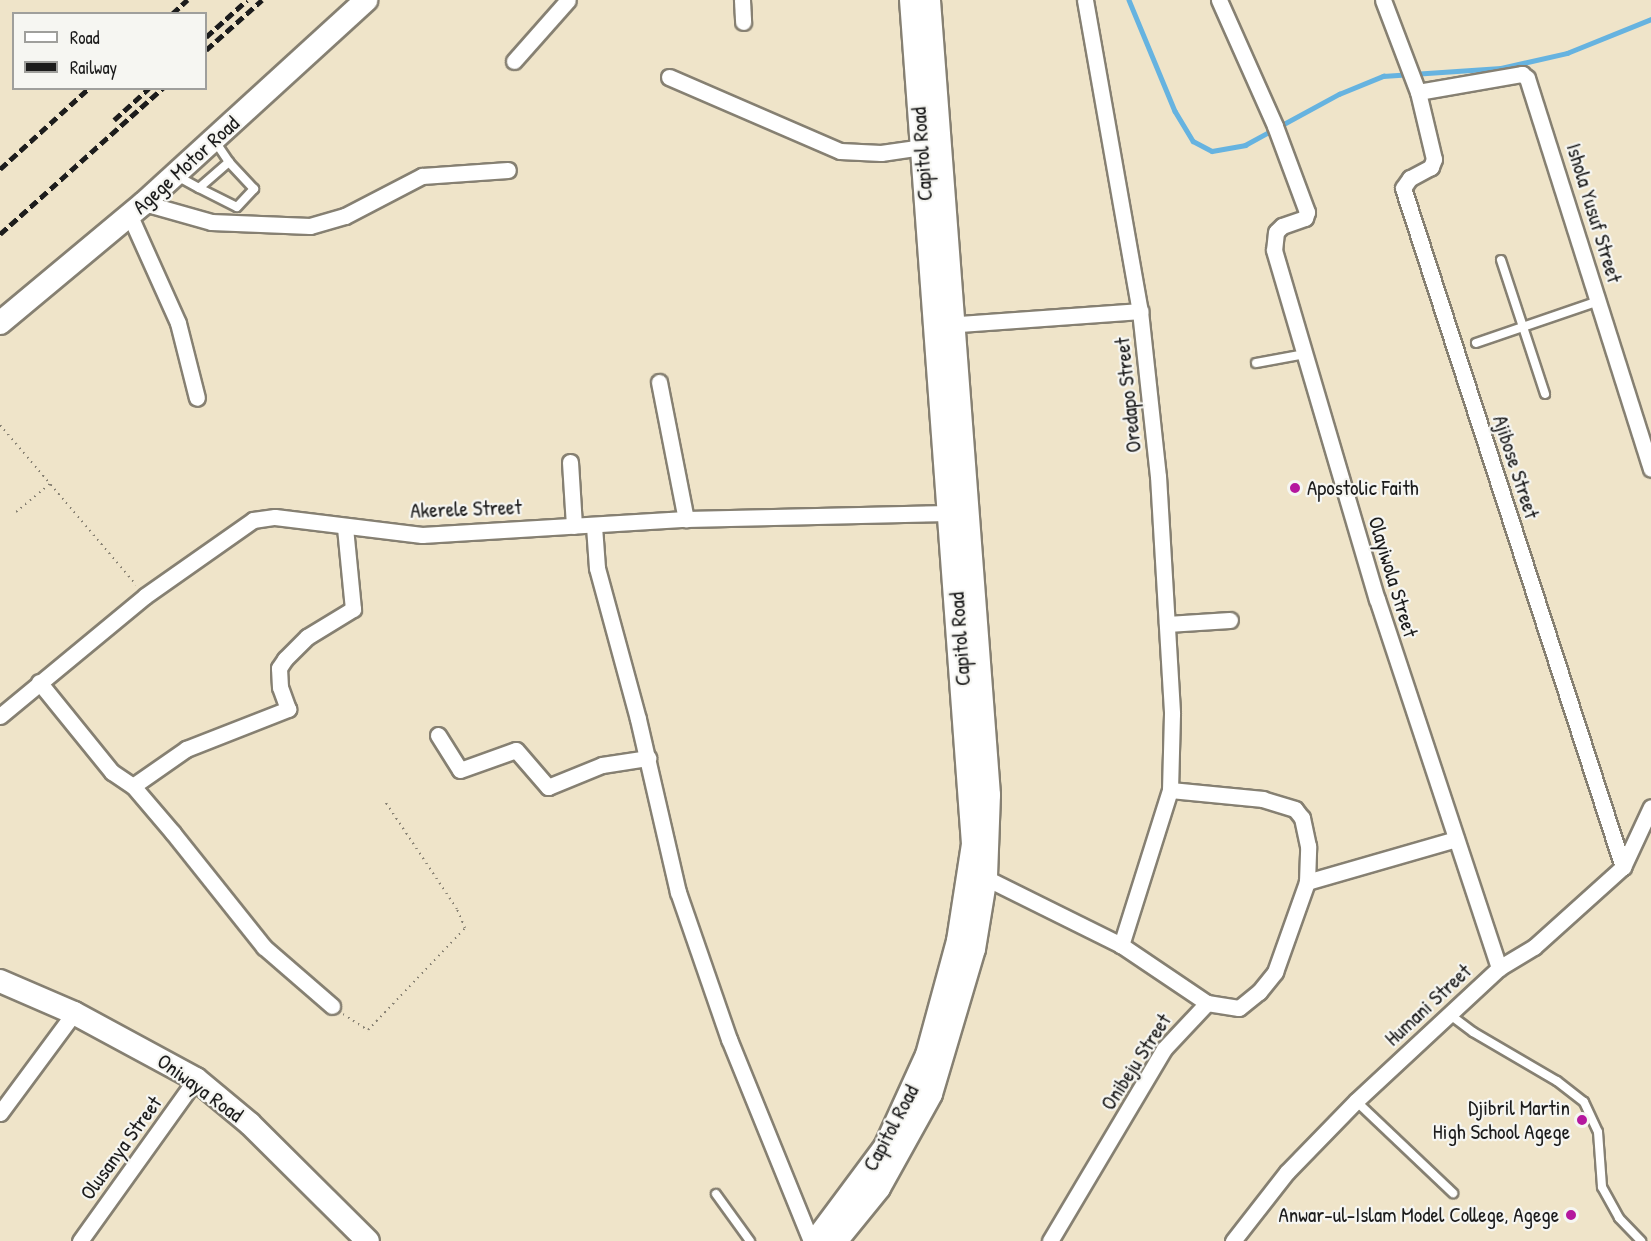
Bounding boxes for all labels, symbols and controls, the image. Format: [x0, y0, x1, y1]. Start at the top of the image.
legend [12, 12, 207, 90]
text: Road [70, 25, 100, 50]
text: Railway [70, 55, 117, 80]
street label: Capitol Road [906, 106, 938, 202]
street label: Agege Motor Road [128, 111, 244, 219]
street label: Ishola Yusuf Street [1561, 140, 1627, 286]
street label: Oredapo Street [1109, 336, 1147, 454]
street label: Ajibose Street [1487, 412, 1545, 522]
place label: Apostolic Faith [1307, 475, 1419, 501]
marker: Apostolic Faith [1288, 481, 1302, 495]
street label: Akerele Street [410, 494, 522, 524]
street label: Olayiwola Street [1363, 514, 1423, 640]
street label: Capitol Road [944, 591, 976, 687]
street label: Humani Street [1380, 959, 1476, 1051]
street label: Onibeju Street [1095, 1009, 1177, 1115]
street label: Oniwaya Road [152, 1048, 248, 1128]
street label: Capitol Road [858, 1081, 924, 1175]
street label: Olusanya Street [75, 1091, 167, 1205]
place label: Djibril Martin High School Agege [1433, 1095, 1570, 1145]
marker: Djibril Martin High School Agege [1575, 1113, 1589, 1127]
place label: Anwar-ul-Islam Model College, Agege [1279, 1202, 1559, 1228]
marker: Anwar-ul-Islam Model College, Agege [1564, 1208, 1578, 1222]

